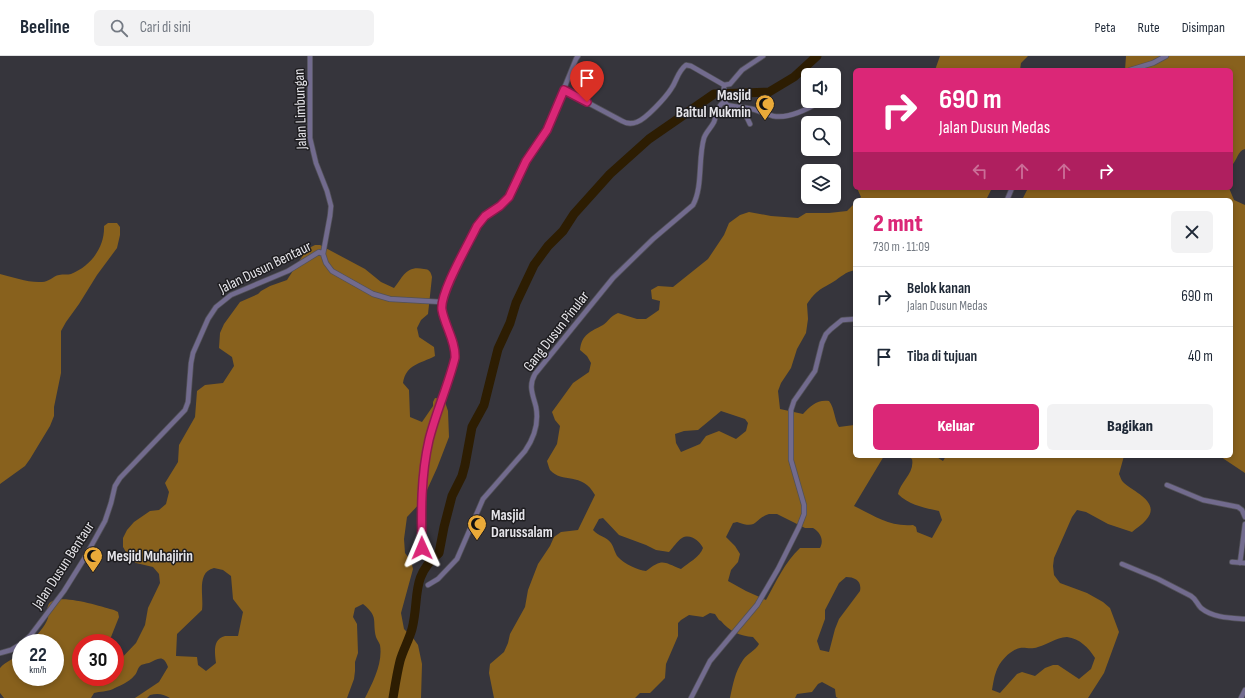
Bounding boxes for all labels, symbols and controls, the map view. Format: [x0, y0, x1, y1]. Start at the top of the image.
search box [94, 10, 374, 46]
text: Beeline [20, 16, 70, 39]
icon: search [108, 17, 130, 39]
text: Cari di sini [140, 18, 191, 37]
text: Peta [1095, 19, 1116, 36]
text: Rute [1138, 19, 1160, 36]
text: Disimpan [1182, 19, 1225, 36]
pin [570, 61, 604, 102]
icon: arrive [576, 67, 598, 89]
street label: Jalan Limbungan [290, 68, 311, 151]
map controls [801, 68, 841, 204]
button: sound [801, 68, 841, 108]
text: 690 m [939, 83, 1002, 116]
icon: right [873, 84, 925, 136]
place label: Masjid Baitul Mukmin [676, 86, 751, 122]
mosque icon: Masjid Baitul Mukmin [754, 93, 776, 121]
button: search [801, 116, 841, 156]
text: Jalan Dusun Medas [939, 117, 1050, 138]
icon: left [969, 160, 991, 182]
icon: ahead [1011, 160, 1033, 182]
icon: ahead [1053, 160, 1075, 182]
icon: right [1095, 160, 1117, 182]
button: layers [801, 164, 841, 204]
text: 2 mnt [873, 209, 923, 238]
button: close [1171, 211, 1213, 253]
street label: Jalan Dusun Bentaur [215, 237, 315, 298]
text: 730 m · 11:09 [873, 239, 930, 255]
text: Belok kanan [907, 279, 971, 298]
icon: right [873, 286, 895, 308]
street label: Gang Dusun Pinular [519, 287, 594, 375]
text: 690 m [1181, 287, 1213, 306]
text: Jalan Dusun Medas [907, 298, 987, 314]
icon: arrive [873, 346, 895, 368]
text: Tiba di tujuan [907, 347, 977, 366]
text: 40 m [1188, 347, 1213, 366]
button: Keluar [873, 404, 1039, 450]
button: Bagikan [1047, 404, 1213, 450]
place label: Masjid Darussalam [491, 506, 553, 542]
mosque icon: Masjid Darussalam [466, 513, 488, 541]
street label: Jalan Dusun Bentaur [28, 517, 99, 613]
position arrow [401, 527, 443, 569]
mosque icon: Mesjid Muhajirin [82, 545, 104, 573]
place label: Mesjid Muhajirin [107, 547, 193, 566]
speed limit sign: 30 [72, 634, 124, 686]
text: 22 [29, 643, 47, 667]
text: km/h [29, 664, 47, 676]

